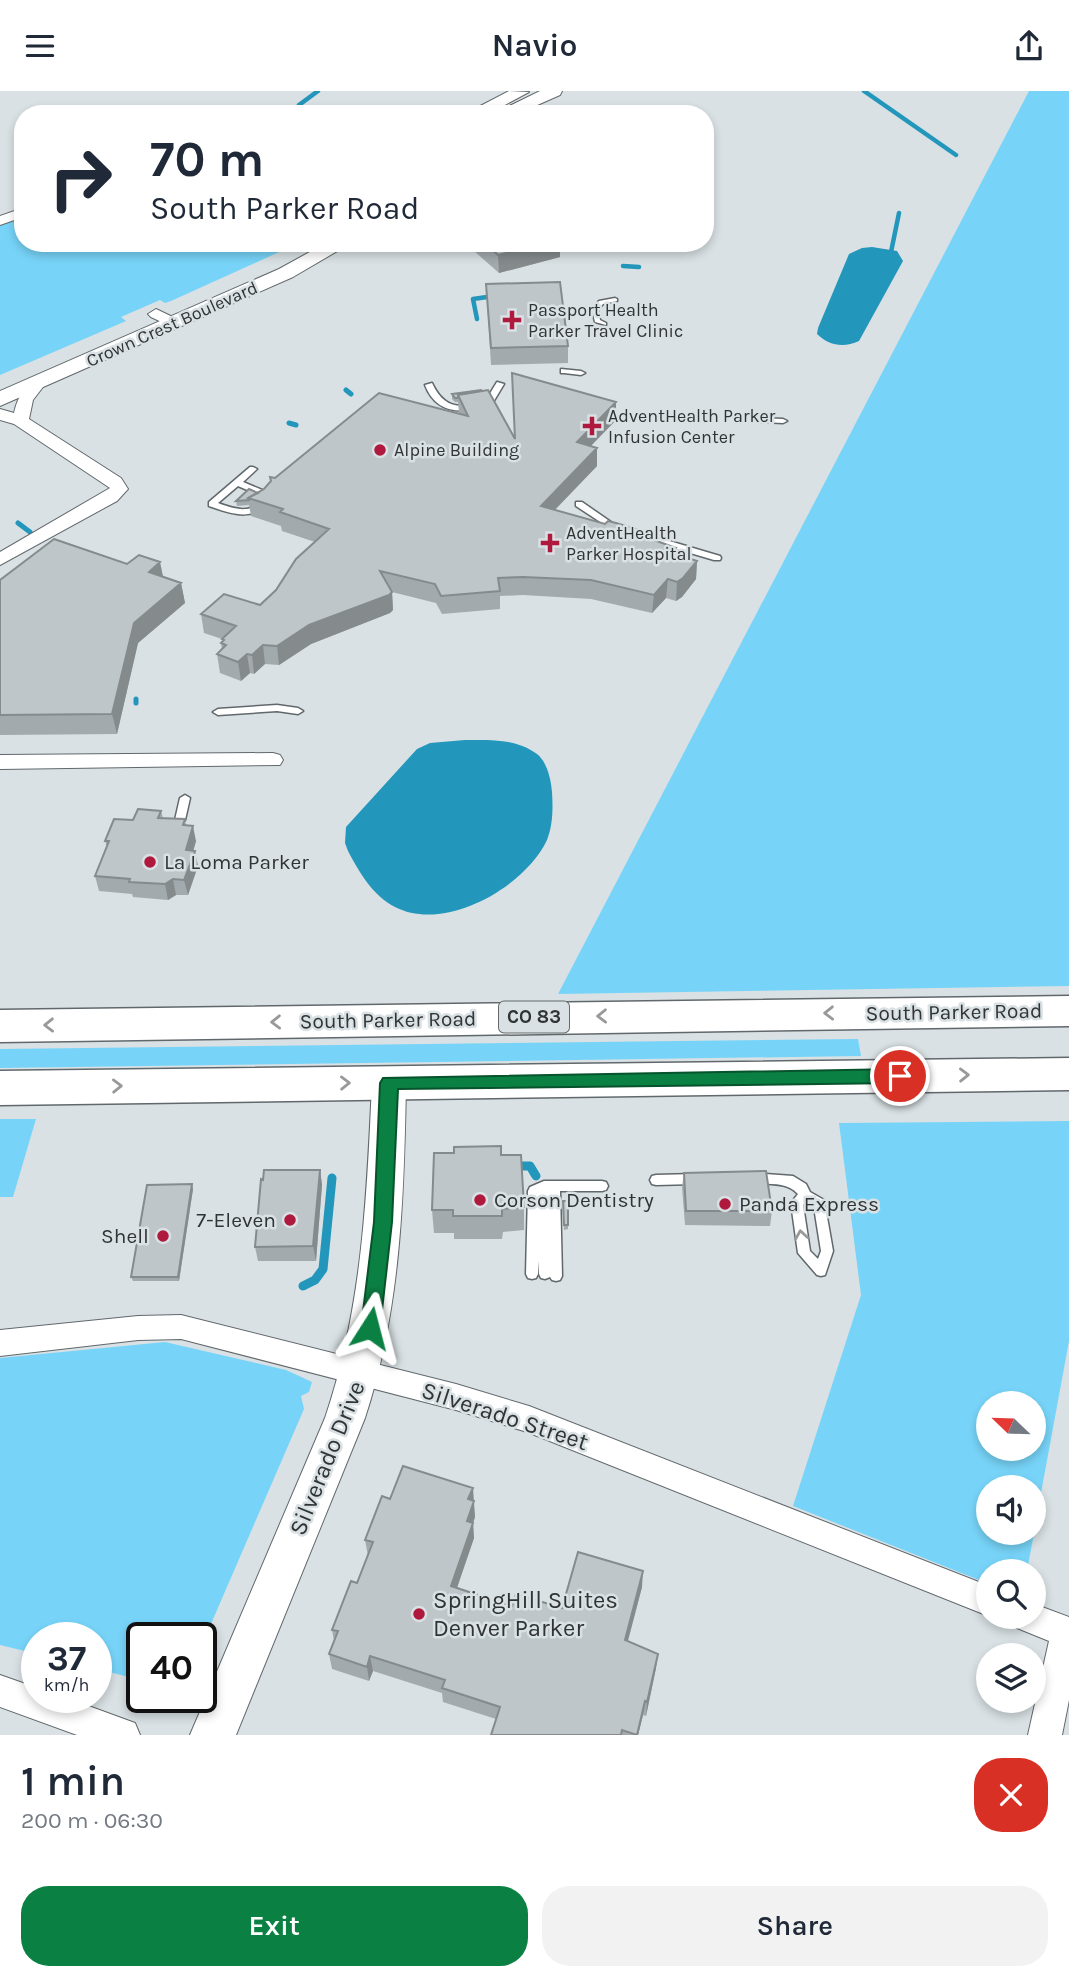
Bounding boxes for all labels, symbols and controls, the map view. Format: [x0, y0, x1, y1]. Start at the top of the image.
icon: menu [21, 27, 59, 65]
text: Navio [492, 27, 577, 64]
icon: share [1010, 27, 1048, 65]
text: 70 m [150, 131, 264, 188]
icon: right [35, 133, 126, 224]
text: South Parker Road [150, 190, 419, 227]
street label: Crown Crest Boulevard [83, 276, 261, 372]
place label: Passport Health Parker Travel Clinic [528, 299, 683, 342]
marker: Passport Health Parker Travel Clinic [502, 310, 522, 330]
place label: AdventHealth Parker Infusion Center [608, 405, 776, 448]
marker: AdventHealth Parker Infusion Center [582, 416, 602, 436]
place label: Alpine Building [394, 439, 519, 461]
marker: Alpine Building [372, 442, 388, 458]
place label: AdventHealth Parker Hospital [566, 522, 691, 565]
marker: AdventHealth Parker Hospital [540, 533, 560, 553]
place label: La Loma Parker [164, 850, 309, 874]
marker: La Loma Parker [142, 854, 158, 870]
street label: South Parker Road [865, 998, 1043, 1026]
road number: CO 83 [499, 1001, 569, 1033]
one-way arrow [824, 1005, 834, 1021]
street label: South Parker Road [299, 1006, 477, 1034]
one-way arrow [596, 1009, 607, 1024]
one-way arrow [271, 1014, 282, 1029]
one-way arrow [43, 1018, 54, 1033]
pin [870, 1046, 930, 1106]
icon: arrive [881, 1057, 919, 1095]
one-way arrow [959, 1067, 970, 1083]
one-way arrow [340, 1075, 350, 1091]
one-way arrow [112, 1078, 123, 1094]
place label: Corson Dentistry [494, 1188, 654, 1212]
marker: Corson Dentistry [472, 1192, 488, 1208]
place label: Panda Express [739, 1192, 879, 1216]
marker: Panda Express [717, 1196, 733, 1212]
place label: 7-Eleven [196, 1208, 276, 1232]
marker: 7-Eleven [282, 1212, 298, 1228]
place label: Shell [101, 1224, 149, 1248]
marker: Shell [155, 1228, 171, 1244]
one-way arrow [794, 1229, 809, 1240]
position arrow [333, 1291, 407, 1365]
street label: Silverado Street [418, 1376, 592, 1456]
street label: Silverado Drive [283, 1377, 371, 1539]
north arrow [976, 1391, 1046, 1461]
map controls [976, 1391, 1046, 1713]
button: sound [976, 1475, 1046, 1545]
button: search [976, 1559, 1046, 1629]
place label: SpringHill Suites Denver Parker [433, 1586, 618, 1642]
marker: SpringHill Suites Denver Parker [411, 1606, 427, 1622]
speed limit sign: 40 [126, 1622, 217, 1713]
text: 37 [47, 1638, 86, 1679]
button: layers [976, 1643, 1046, 1713]
text: km/h [44, 1674, 89, 1696]
text: 1 min [21, 1756, 125, 1806]
button: close [974, 1758, 1048, 1832]
text: 200 m · 06:30 [21, 1807, 163, 1834]
button: Exit [21, 1886, 528, 1966]
button: Share [542, 1886, 1048, 1966]

